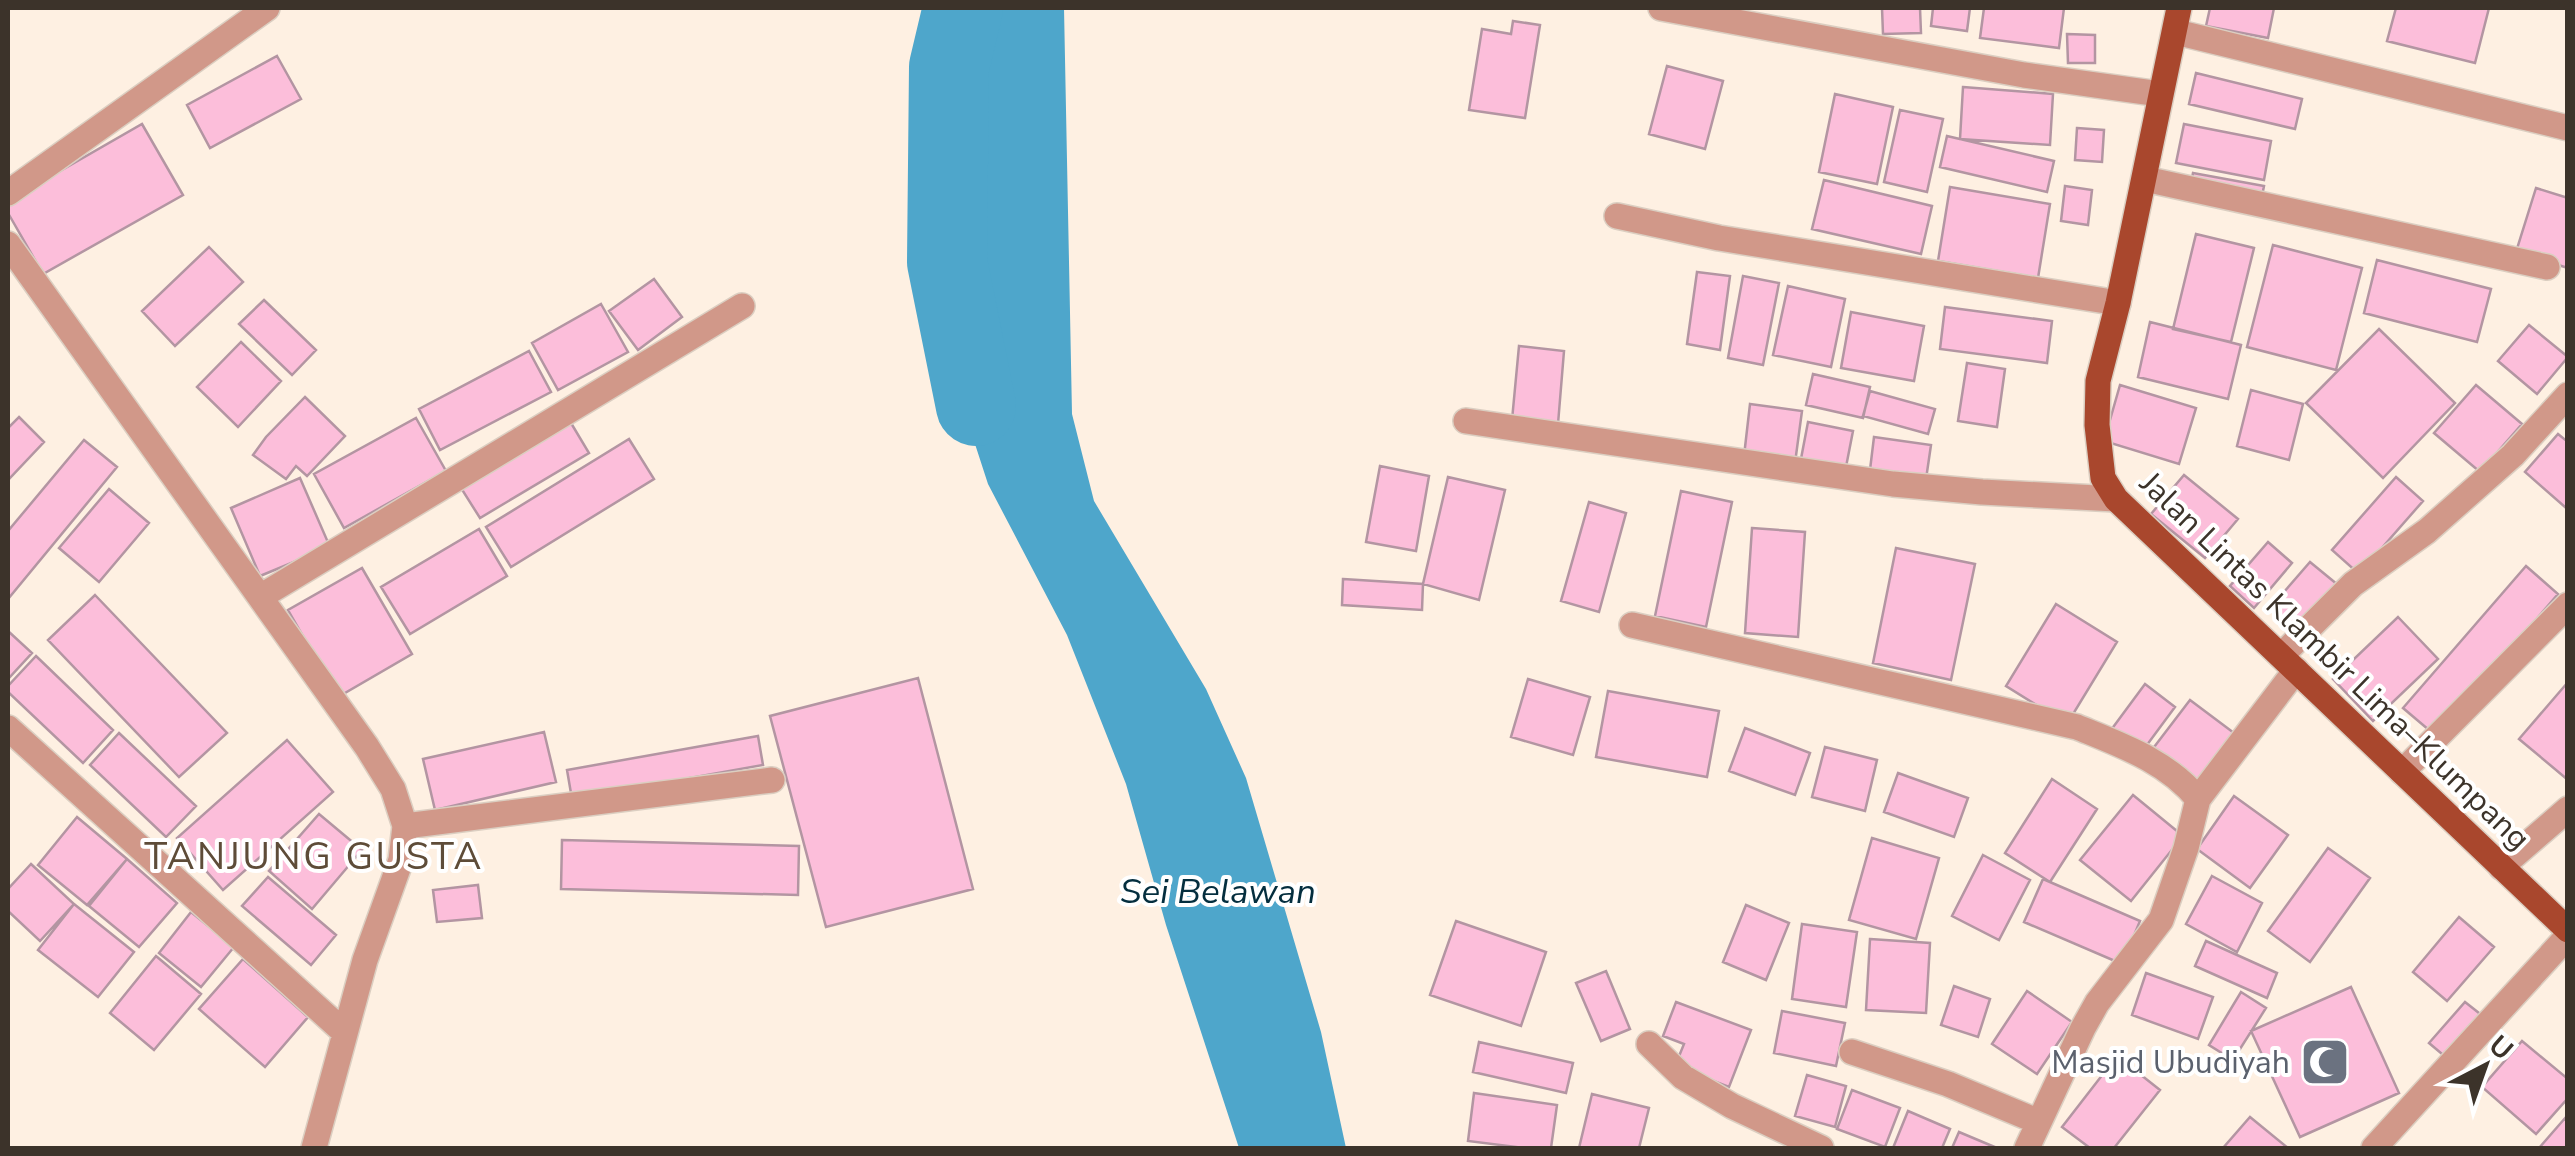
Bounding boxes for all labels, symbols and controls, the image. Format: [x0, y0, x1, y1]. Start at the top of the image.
street label: Jalan Lintas Klambir Lima–Klumpang [2130, 462, 2539, 860]
district label: TANJUNG GUSTA [144, 831, 484, 882]
water label: Sei Belawan [1120, 868, 1316, 915]
north arrow [2435, 1016, 2535, 1116]
text: U [2480, 1027, 2521, 1069]
mosque icon: Masjid Ubudiyah [2299, 1036, 2351, 1088]
place label: Masjid Ubudiyah [2051, 1041, 2290, 1084]

